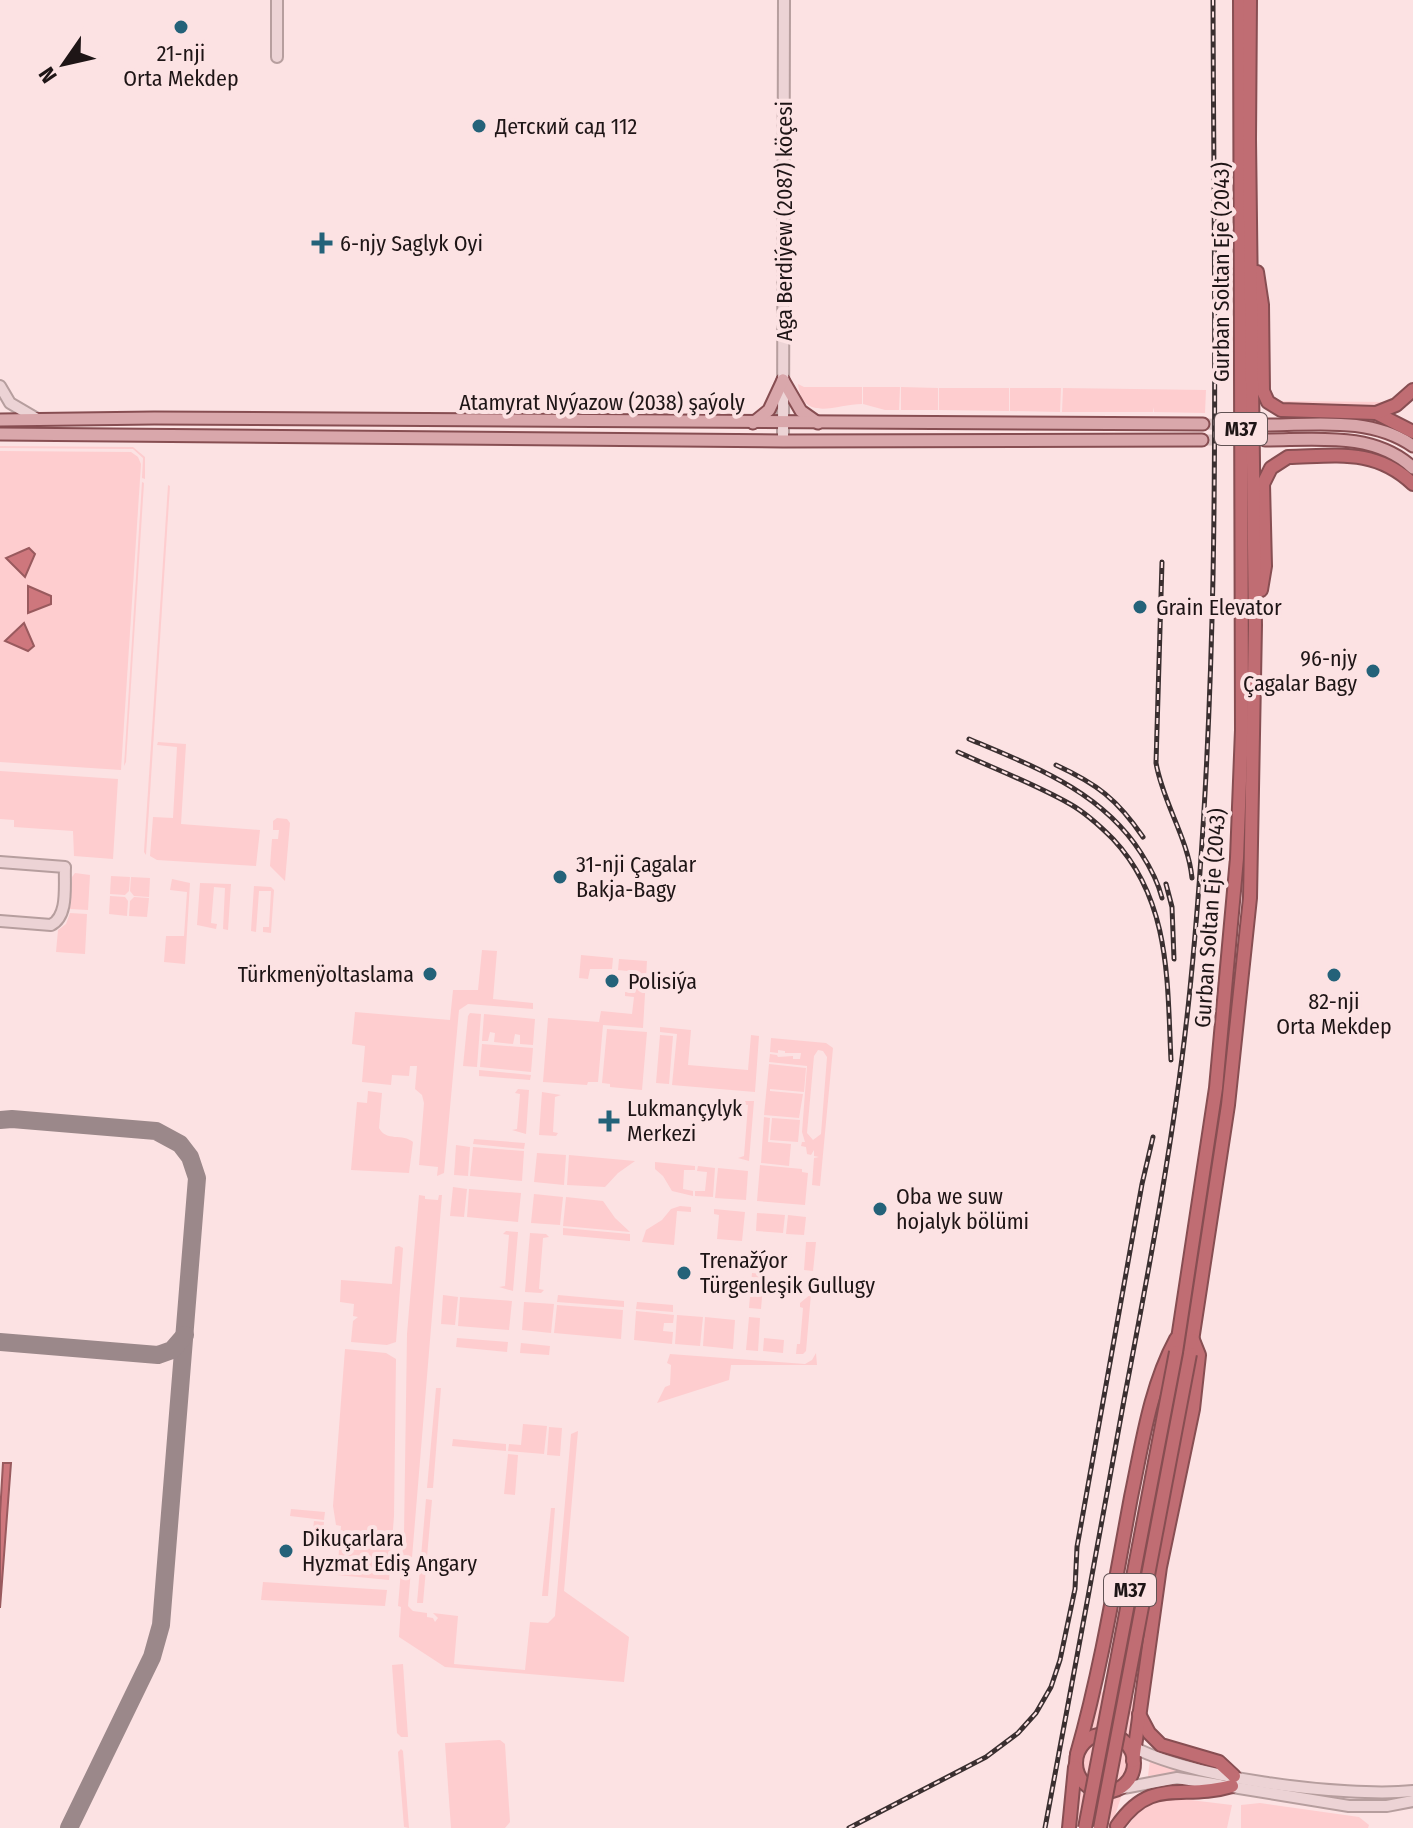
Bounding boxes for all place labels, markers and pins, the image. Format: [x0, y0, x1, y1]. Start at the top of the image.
marker: 21-nji Orta Mekdep [172, 18, 190, 36]
place label: 21-nji Orta Mekdep [123, 40, 239, 92]
place label: Детский сад 112 [494, 113, 637, 140]
marker: Детский сад 112 [470, 117, 488, 135]
place label: 6-njy Saglyk Oyi [340, 230, 483, 257]
marker: 6-njy Saglyk Oyi [311, 232, 333, 254]
place label: Grain Elevator [1156, 594, 1282, 621]
marker: Grain Elevator [1131, 598, 1149, 616]
place label: 96-njy Çagalar Bagy [1243, 645, 1357, 698]
marker: 96-njy Çagalar Bagy [1364, 662, 1382, 680]
place label: 31-nji Çagalar Bakja-Bagy [576, 851, 696, 903]
marker: 31-nji Çagalar Bakja-Bagy [551, 868, 569, 886]
place label: Türkmenÿoltaslama [238, 961, 414, 988]
marker: Türkmenÿoltaslama [421, 965, 439, 983]
marker: 82-nji Orta Mekdep [1325, 966, 1343, 984]
place label: Polisiýa [628, 968, 697, 995]
marker: Polisiýa [603, 972, 621, 990]
place label: 82-nji Orta Mekdep [1276, 988, 1392, 1040]
place label: Lukmançylyk Merkezi [627, 1095, 743, 1147]
marker: Lukmançylyk Merkezi [598, 1110, 620, 1132]
place label: Oba we suw hojalyk bölümi [896, 1183, 1029, 1235]
marker: Oba we suw hojalyk bölümi [871, 1200, 889, 1218]
place label: Trenažýor Türgenleşik Gullugy [700, 1247, 875, 1299]
marker: Trenažýor Türgenleşik Gullugy [675, 1264, 693, 1282]
place label: Dikuçarlara Hyzmat Ediş Angary [302, 1525, 477, 1577]
marker: Dikuçarlara Hyzmat Ediş Angary [277, 1542, 295, 1560]

